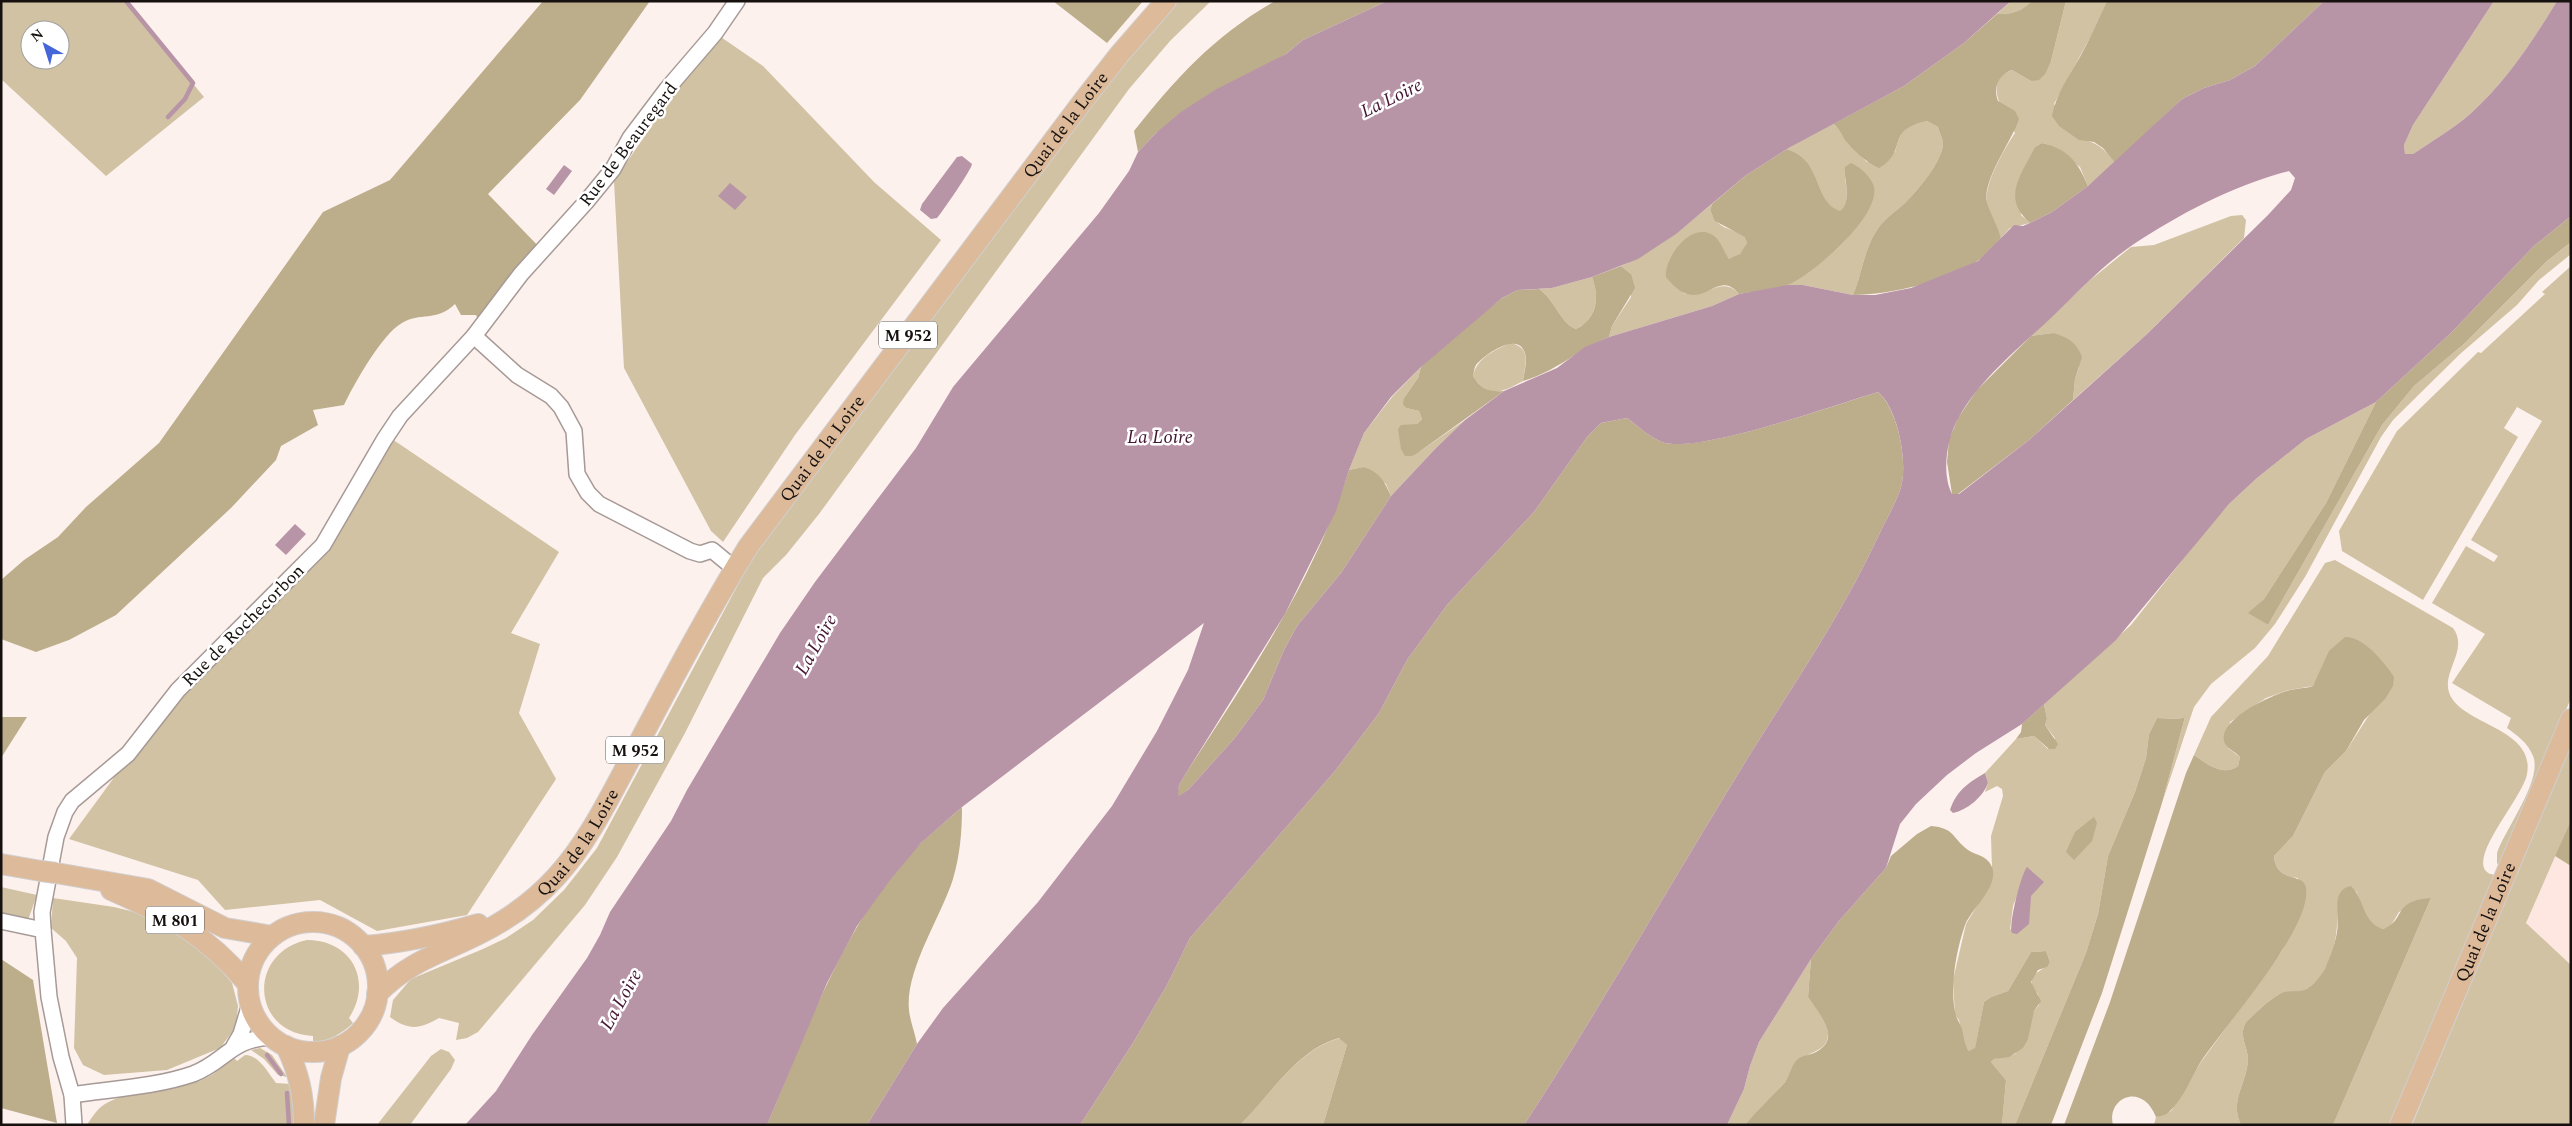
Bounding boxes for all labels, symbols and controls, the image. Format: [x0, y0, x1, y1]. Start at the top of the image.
north arrow [20, 20, 70, 70]
text: N [26, 24, 48, 47]
street label: Quai de la Loire [1016, 66, 1115, 184]
water label: La Loire [1356, 71, 1428, 126]
street label: Rue de Beauregard [573, 76, 684, 212]
road number: M 952 [879, 322, 937, 348]
street label: Quai de la Loire [773, 389, 872, 508]
water label: La Loire [1127, 423, 1193, 452]
street label: Rue de Rochecorbon [176, 558, 311, 693]
water label: La Loire [788, 609, 845, 681]
road number: M 952 [606, 736, 664, 764]
street label: Quai de la Loire [531, 784, 626, 904]
street label: Quai de la Loire [2449, 858, 2523, 987]
road number: M 801 [146, 906, 204, 934]
water label: La Loire [593, 964, 650, 1036]

